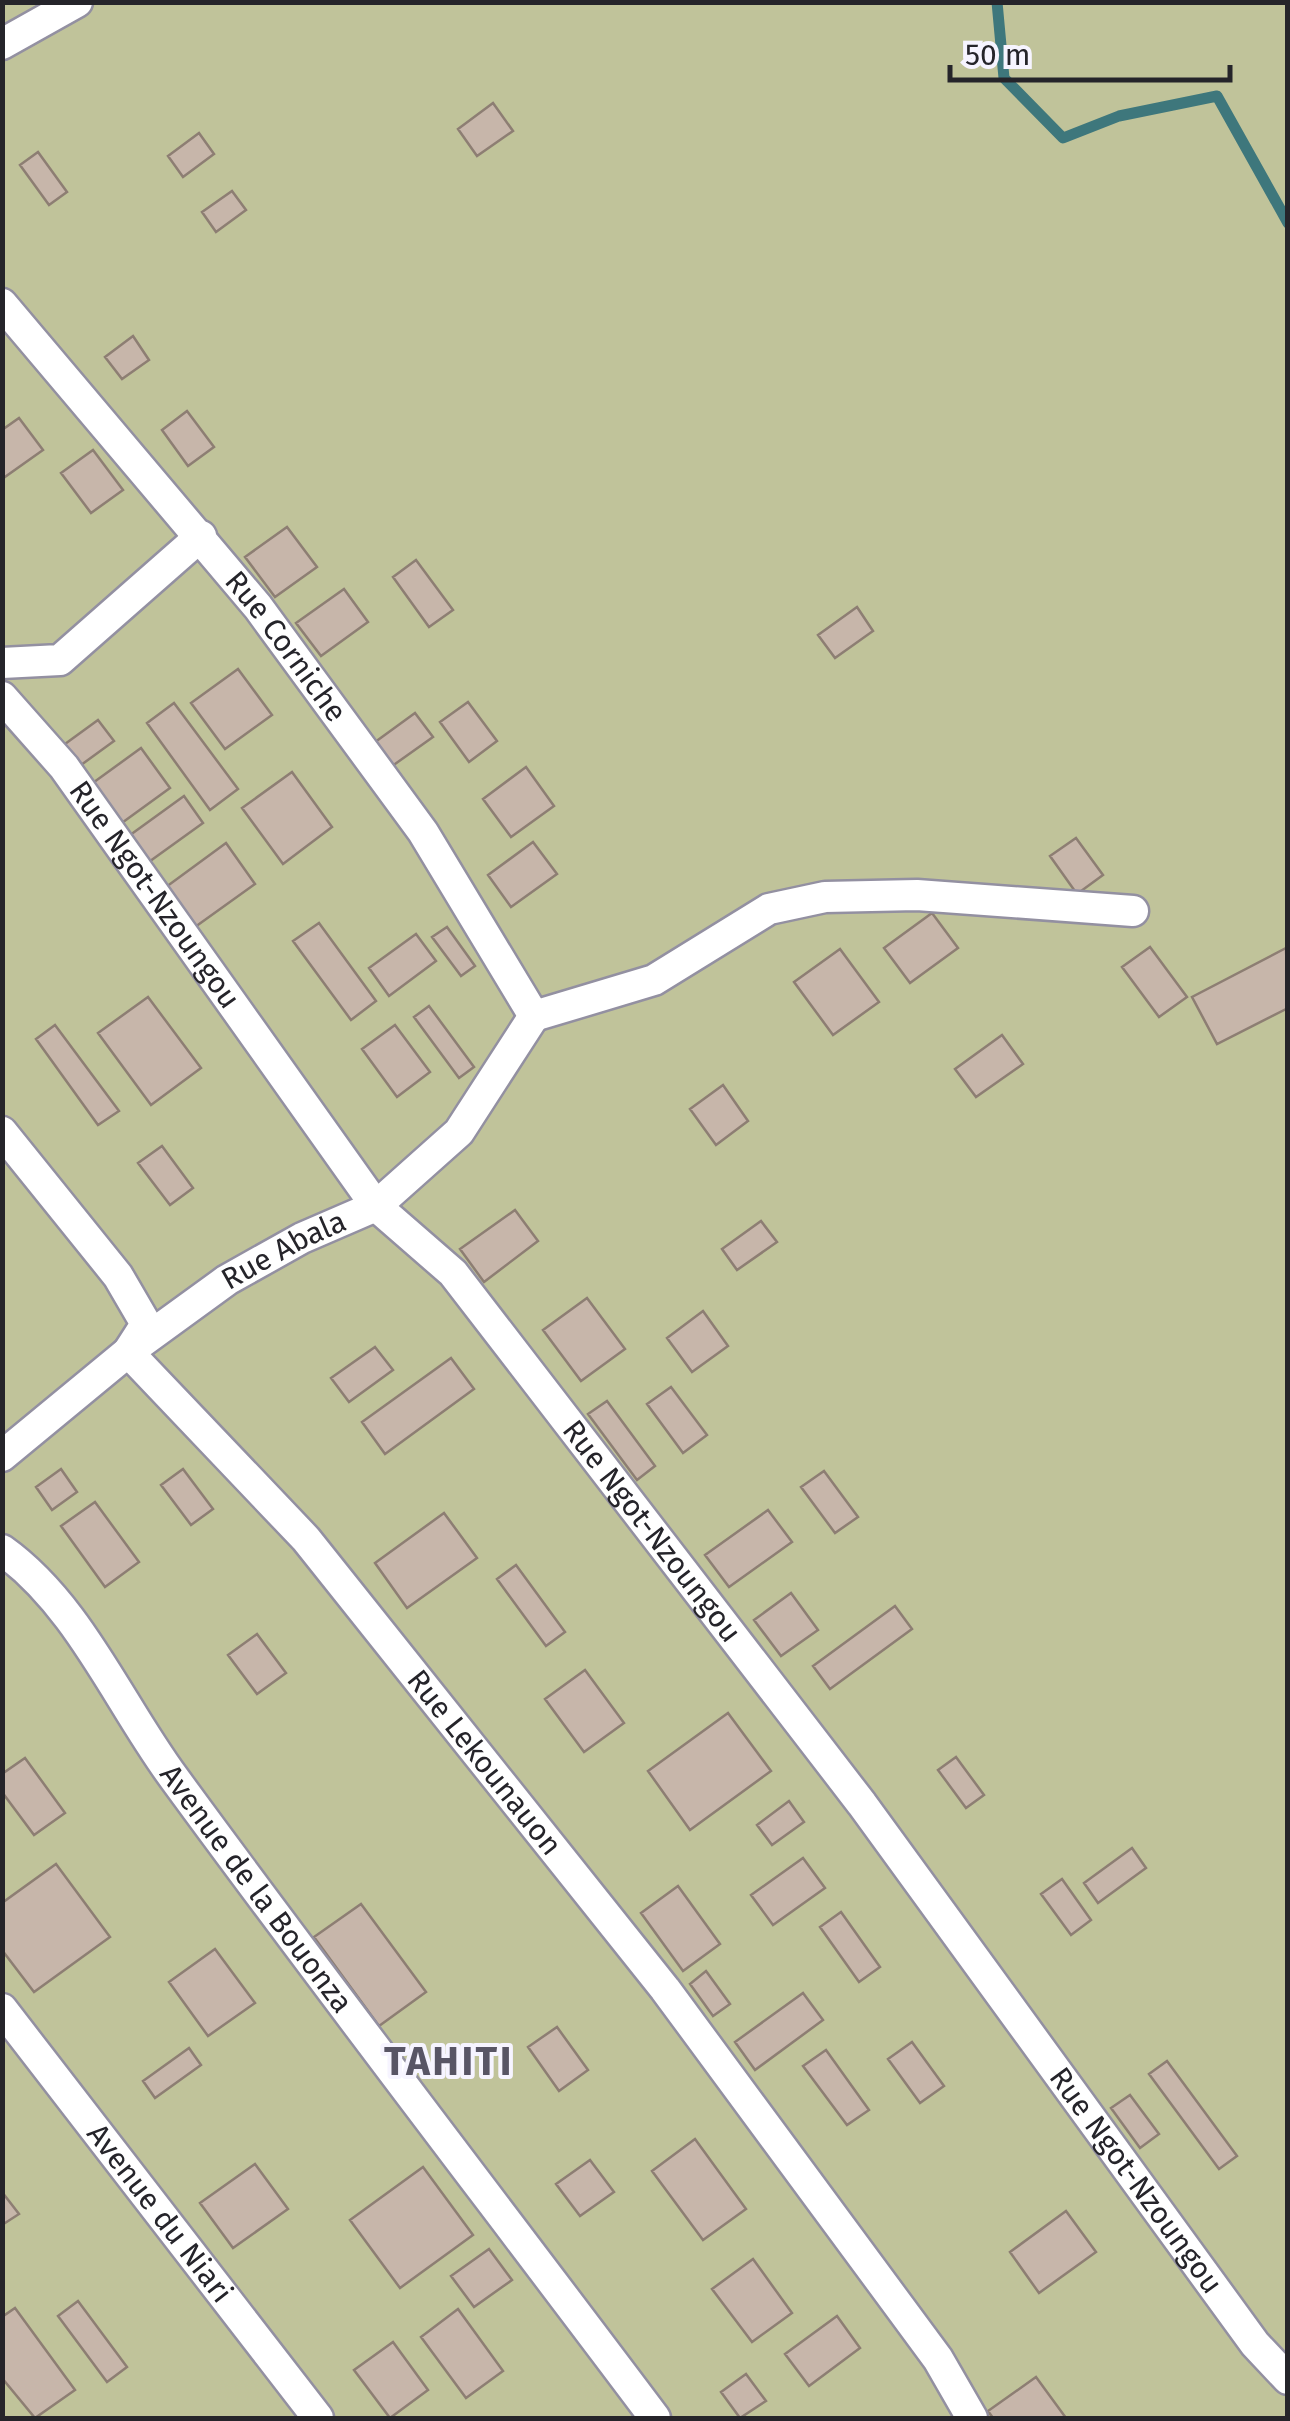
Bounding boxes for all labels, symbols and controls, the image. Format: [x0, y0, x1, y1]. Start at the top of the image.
scale bar [950, 20, 1230, 82]
text: 50 m [965, 37, 1030, 73]
street label: Rue Corniche [217, 564, 354, 729]
street label: Rue Ngot-Nzoungou [62, 774, 248, 1015]
street label: Rue Abala [215, 1203, 351, 1297]
street label: Rue Ngot-Nzoungou [555, 1413, 749, 1649]
street label: Rue Lekounauon [400, 1663, 569, 1863]
street label: Avenue de la Bouonza [152, 1757, 360, 2020]
district label: TAHITI [384, 2038, 514, 2086]
street label: Rue Ngot-Nzoungou [1042, 2060, 1230, 2301]
street label: Avenue du Niari [79, 2117, 240, 2310]

